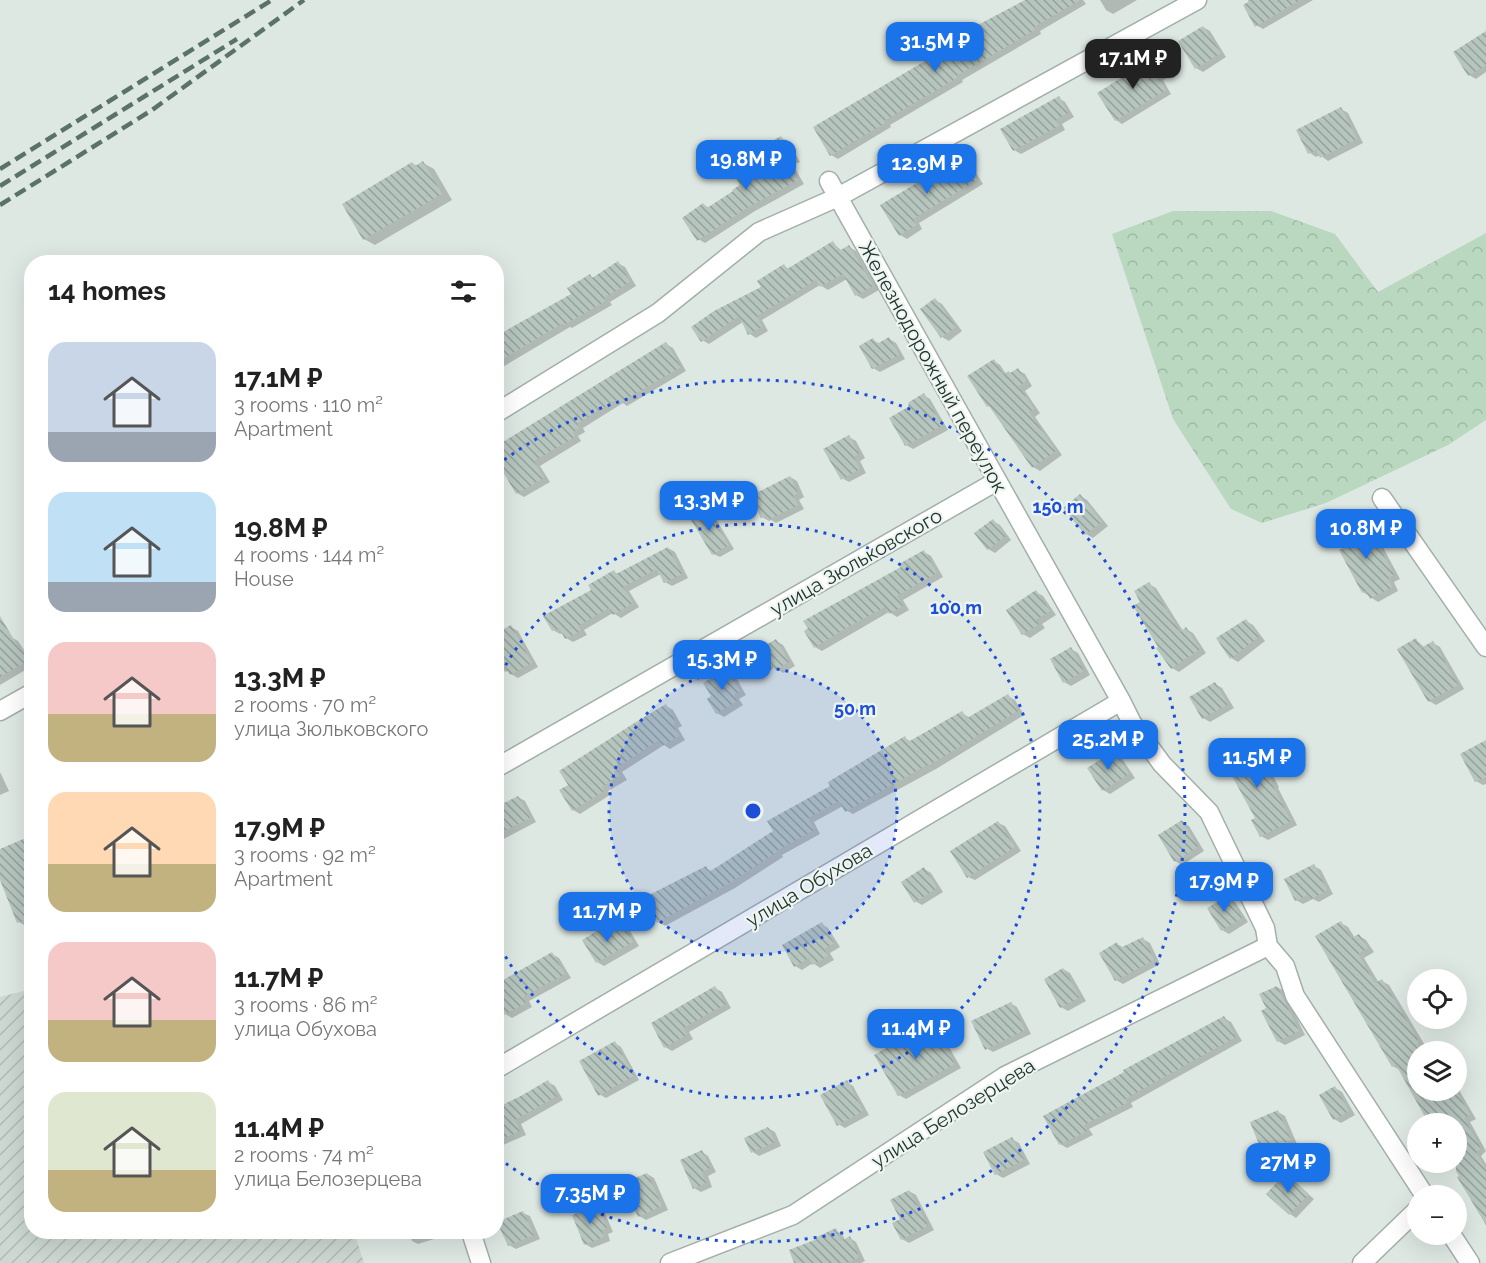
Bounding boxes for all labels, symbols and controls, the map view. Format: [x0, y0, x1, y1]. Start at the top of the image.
pin: 31.5M ₽ [880, 22, 990, 73]
text: 31.5M ₽ [900, 29, 970, 53]
pin: 17.1M ₽ [1078, 39, 1188, 90]
text: 17.1M ₽ [1099, 46, 1167, 70]
pin: 19.8M ₽ [691, 140, 801, 191]
pin: 12.9M ₽ [872, 144, 982, 195]
text: 19.8M ₽ [710, 147, 782, 171]
text: 12.9M ₽ [891, 151, 963, 175]
street label: Железнодорожный переулок [854, 237, 1012, 497]
icon: filters [447, 275, 480, 308]
text: 14 homes [48, 276, 166, 306]
text: 17.1M ₽ [234, 363, 323, 393]
icon: home [96, 366, 168, 438]
text: 3 rooms · 110 m² [234, 393, 383, 417]
text: Apartment [234, 417, 333, 441]
pin: 13.3M ₽ [654, 481, 764, 532]
text: 13.3M ₽ [674, 488, 744, 512]
text: 150 m [1033, 496, 1084, 517]
street label: улица Зюльковского [766, 503, 946, 621]
pin: 10.8M ₽ [1311, 509, 1421, 560]
text: 19.8M ₽ [234, 513, 328, 543]
icon: home [96, 516, 168, 588]
text: 10.8M ₽ [1330, 516, 1402, 540]
text: 4 rooms · 144 m² [234, 543, 384, 567]
text: House [234, 567, 294, 591]
text: 100 m [930, 597, 982, 618]
pin: 15.3M ₽ [667, 640, 777, 691]
text: 15.3M ₽ [687, 647, 757, 671]
text: 13.3M ₽ [234, 663, 326, 693]
icon: home [96, 666, 168, 738]
text: 2 rooms · 70 m² [234, 693, 376, 717]
text: 50 m [834, 698, 876, 719]
text: улица Зюльковского [234, 717, 428, 741]
pin: 25.2M ₽ [1053, 720, 1163, 771]
text: 25.2M ₽ [1072, 727, 1144, 751]
pin: 11.5M ₽ [1202, 738, 1312, 789]
text: 11.5M ₽ [1222, 745, 1292, 769]
centre of rings [743, 801, 763, 821]
text: 17.9M ₽ [234, 813, 325, 843]
icon: home [96, 816, 168, 888]
street label: улица Обухова [742, 838, 876, 932]
text: 3 rooms · 92 m² [234, 843, 376, 867]
pin: 17.9M ₽ [1169, 862, 1279, 913]
text: Apartment [234, 867, 333, 891]
text: 17.9M ₽ [1189, 869, 1259, 893]
pin: 11.7M ₽ [552, 892, 662, 943]
text: 11.7M ₽ [573, 899, 641, 923]
text: 11.7M ₽ [234, 963, 323, 993]
icon: home [96, 966, 168, 1038]
map controls [1407, 969, 1467, 1245]
button: locate [1407, 969, 1467, 1029]
text: 3 rooms · 86 m² [234, 993, 377, 1017]
pin: 11.4M ₽ [861, 1009, 971, 1060]
text: 11.4M ₽ [881, 1016, 951, 1040]
text: улица Обухова [234, 1017, 377, 1041]
button: layers [1407, 1041, 1467, 1101]
street label: улица Белозерцева [867, 1053, 1039, 1173]
text: 11.4M ₽ [234, 1113, 324, 1143]
button: + [1407, 1113, 1467, 1173]
icon: home [96, 1116, 168, 1188]
text: 2 rooms · 74 m² [234, 1143, 374, 1167]
pin: 27M ₽ [1246, 1143, 1330, 1194]
text: 27M ₽ [1260, 1150, 1316, 1174]
text: улица Белозерцева [234, 1167, 422, 1191]
pin: 7.35M ₽ [535, 1174, 645, 1225]
text: 7.35M ₽ [555, 1181, 625, 1205]
button: − [1407, 1185, 1467, 1245]

